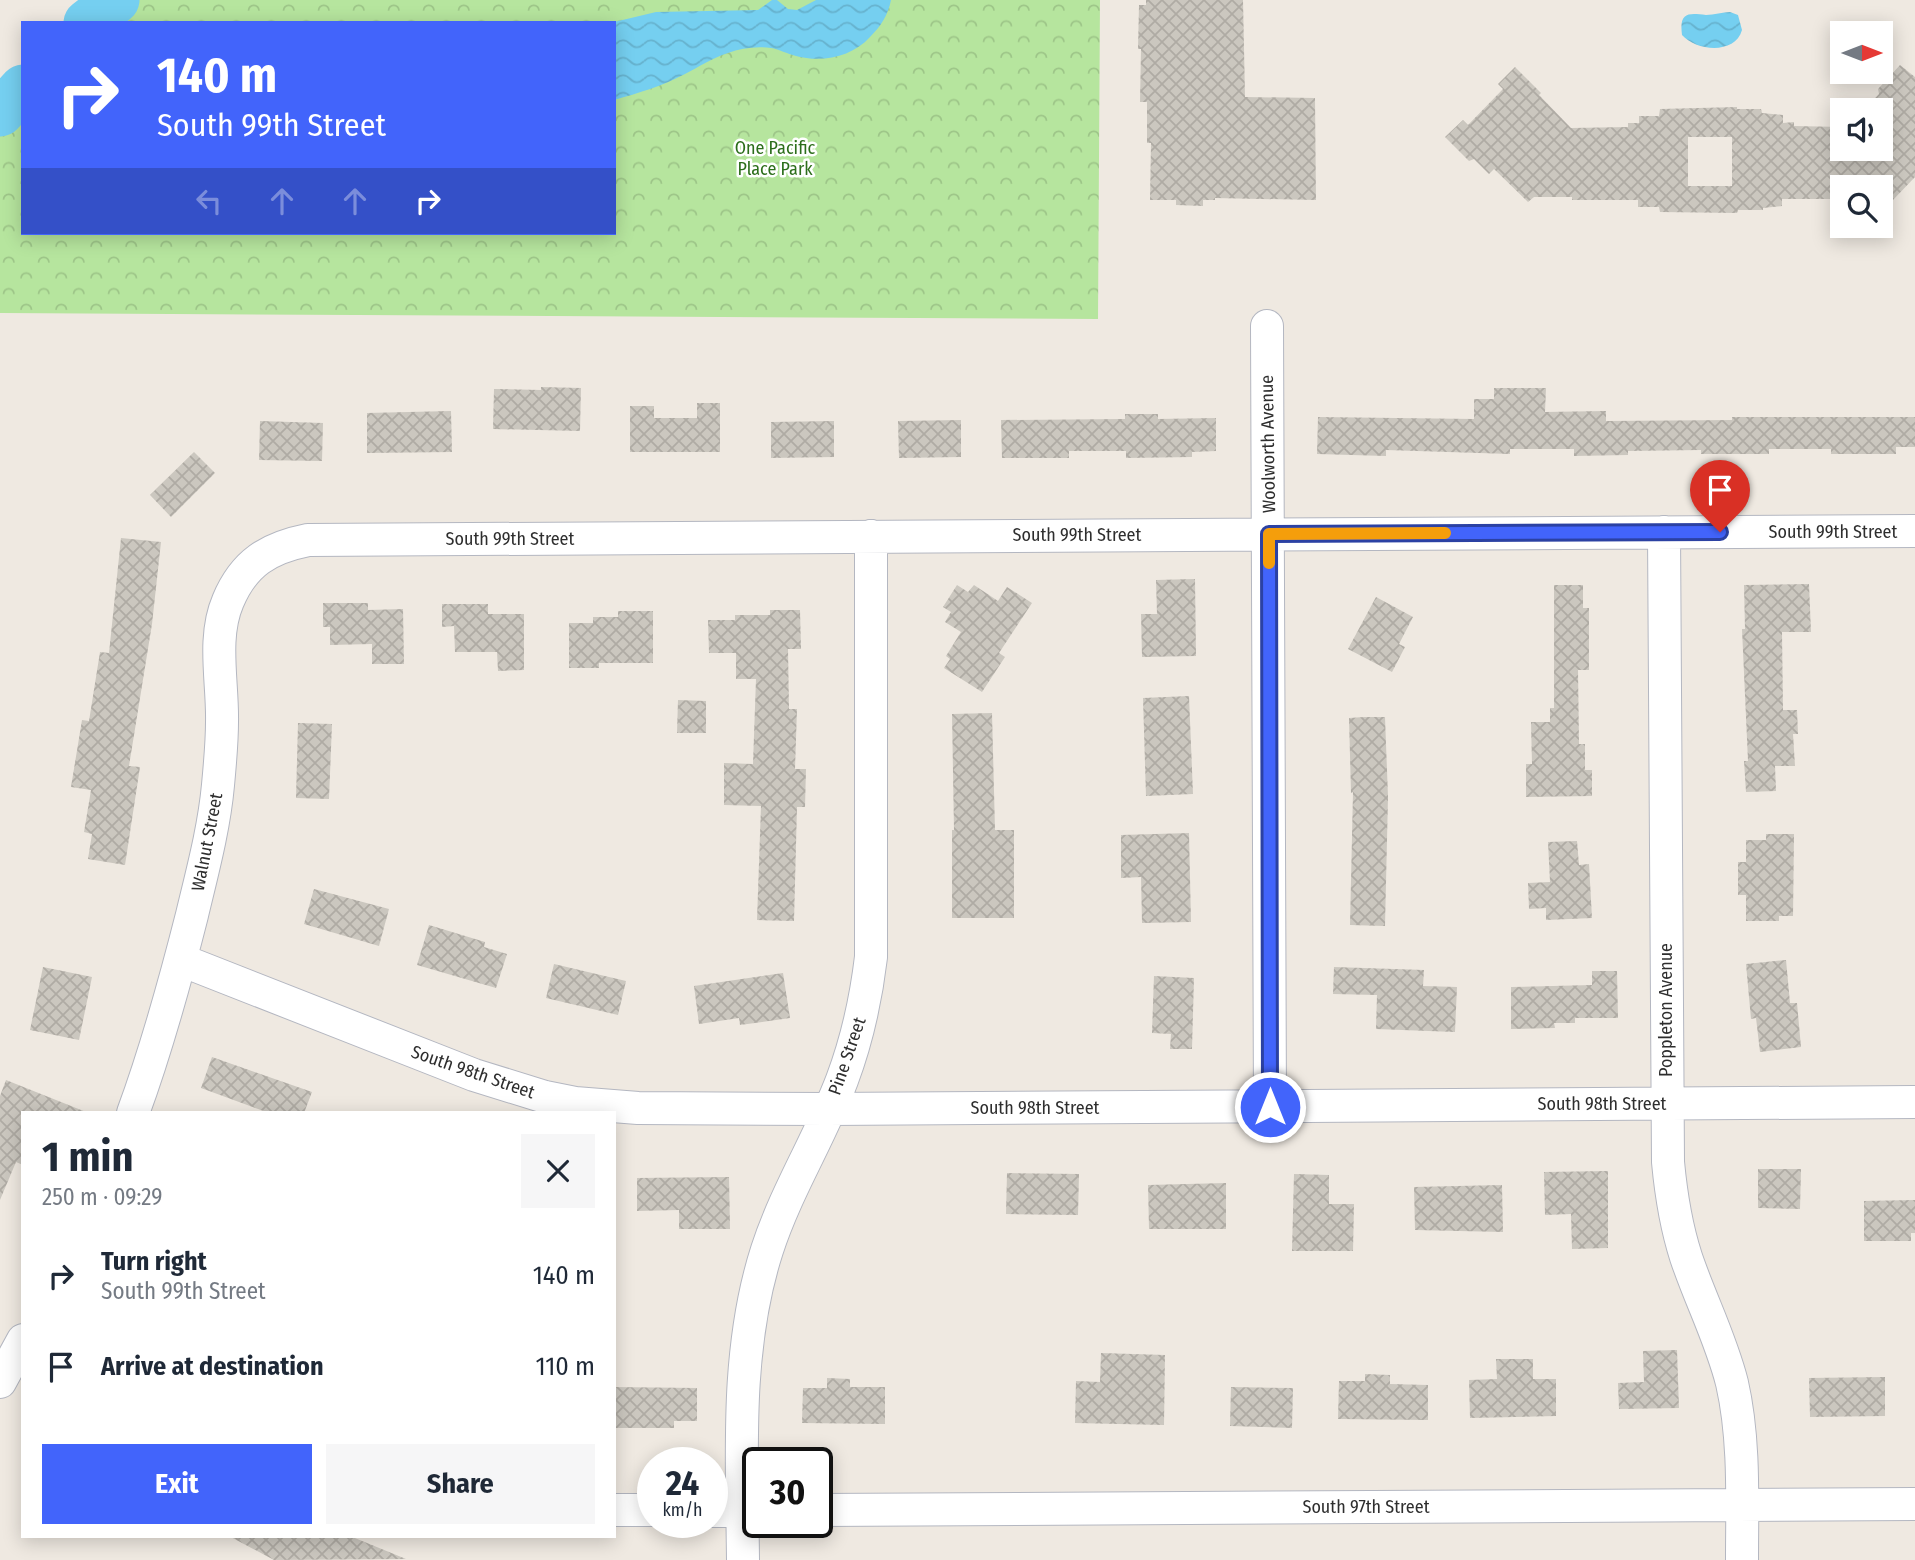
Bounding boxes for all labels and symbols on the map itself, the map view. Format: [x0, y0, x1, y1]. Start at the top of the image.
north arrow [1830, 21, 1894, 84]
park label: One Pacific Place Park [735, 137, 816, 180]
street label: Woolworth Avenue [1256, 375, 1280, 513]
pin [1690, 460, 1750, 532]
street label: South 99th Street [1769, 521, 1897, 543]
street label: South 99th Street [1013, 524, 1141, 546]
street label: South 99th Street [446, 528, 574, 550]
street label: Walnut Street [187, 791, 227, 893]
street label: Poppleton Avenue [1655, 943, 1677, 1077]
street label: Pine Street [823, 1014, 871, 1098]
street label: South 98th Street [408, 1041, 538, 1103]
position arrow [1233, 1070, 1307, 1144]
street label: South 98th Street [1537, 1093, 1667, 1115]
street label: South 98th Street [970, 1097, 1100, 1119]
speed limit sign: 30 [742, 1447, 833, 1538]
street label: South 97th Street [1302, 1496, 1430, 1518]

